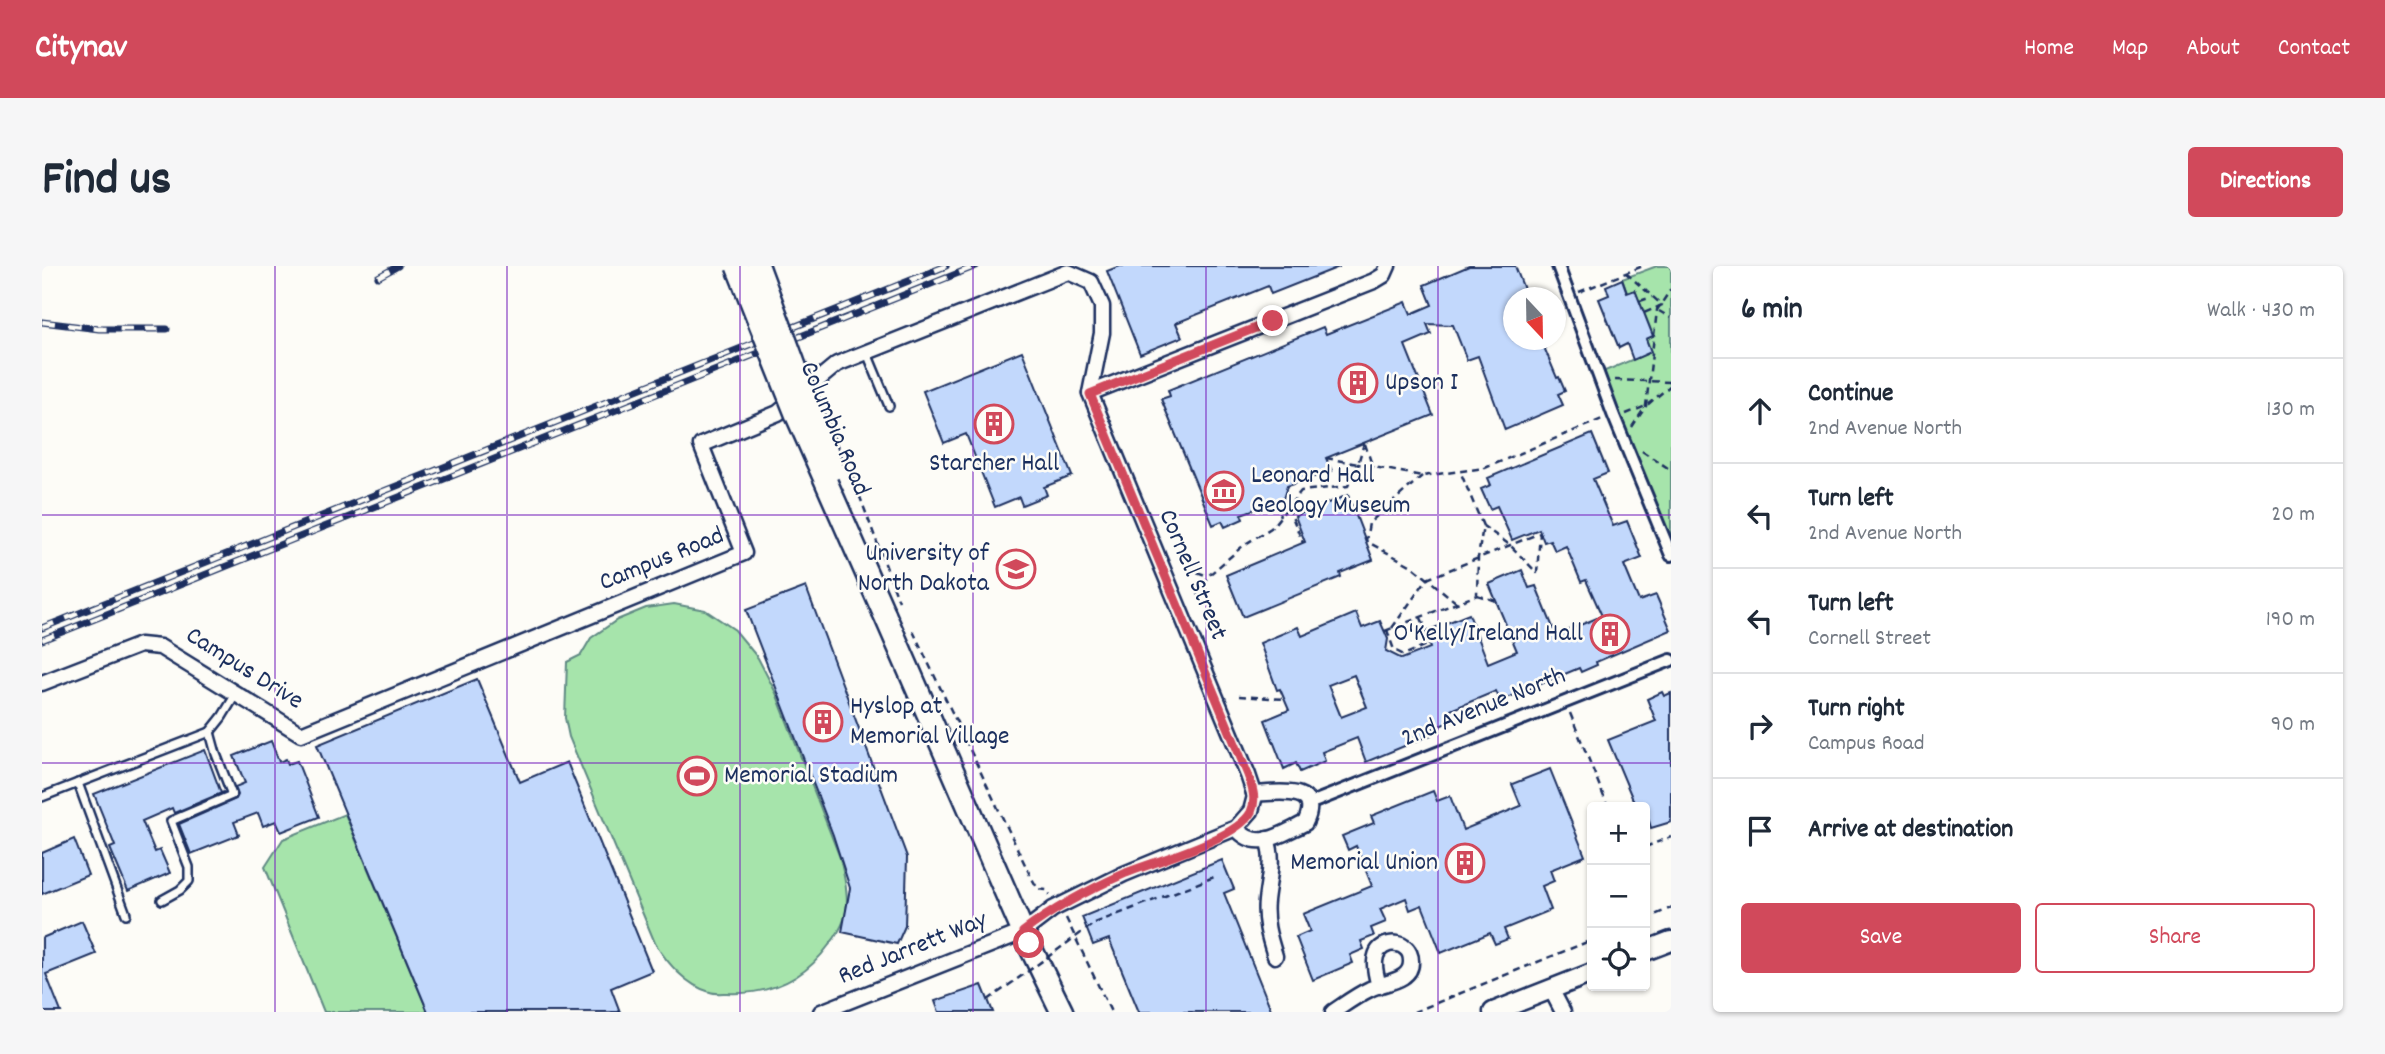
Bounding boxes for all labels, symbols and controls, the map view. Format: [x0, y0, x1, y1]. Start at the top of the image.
text: Citynav [35, 26, 127, 73]
text: Home [2024, 32, 2074, 66]
text: Map [2112, 32, 2148, 66]
text: About [2186, 32, 2240, 66]
text: Contact [2278, 32, 2350, 66]
text: Find us [42, 147, 171, 217]
button: Directions [2188, 147, 2343, 217]
north arrow [1503, 287, 1566, 350]
text: 6 min [1741, 290, 1803, 333]
text: Walk · 430 m [2207, 295, 2315, 328]
route end [1257, 305, 1288, 336]
street label: Columbia Road [789, 356, 879, 502]
building icon: Upson I [1337, 362, 1379, 404]
place label: Upson I [1385, 365, 1458, 402]
text: Continue [1808, 376, 1893, 413]
icon: ahead [1741, 392, 1779, 430]
text: 130 m [2266, 394, 2315, 427]
building icon: Starcher Hall [973, 403, 1015, 445]
text: 2nd Avenue North [1808, 413, 1962, 446]
place label: Starcher Hall [929, 446, 1059, 483]
place label: Leonard Hall Geology Museum [1251, 458, 1411, 525]
museum icon: Leonard Hall Geology Museum [1203, 470, 1245, 512]
text: Turn left [1808, 481, 1894, 518]
icon: left [1741, 497, 1779, 535]
text: 20 m [2271, 499, 2315, 532]
street label: Cornell Street [1148, 504, 1236, 647]
street label: Campus Road [594, 518, 730, 602]
text: 2nd Avenue North [1808, 518, 1962, 551]
place label: University of North Dakota [858, 536, 990, 603]
school or university icon: University of North Dakota [995, 548, 1037, 590]
text: Turn left [1808, 586, 1894, 623]
icon: left [1741, 602, 1779, 640]
text: 190 m [2266, 604, 2315, 637]
building icon: O'Kelly/Ireland Hall [1589, 613, 1631, 655]
place label: O'Kelly/Ireland Hall [1394, 616, 1583, 653]
street label: Campus Drive [178, 618, 310, 720]
text: Cornell Street [1808, 623, 1931, 656]
street label: 2nd Avenue North [1396, 658, 1572, 758]
place label: Hyslop at Memorial Village [850, 689, 1010, 756]
text: Turn right [1808, 691, 1905, 728]
building icon: Hyslop at Memorial Village [802, 701, 844, 743]
icon: right [1741, 707, 1779, 745]
text: 90 m [2271, 709, 2315, 742]
text: Campus Road [1808, 728, 1924, 761]
sports icon: Memorial Stadium [676, 755, 718, 797]
place label: Memorial Stadium [724, 758, 898, 795]
map controls [1587, 802, 1650, 991]
button: + [1587, 802, 1650, 865]
icon: arrive [1741, 812, 1779, 850]
text: Arrive at destination [1808, 812, 2013, 849]
building icon: Memorial Union [1444, 842, 1486, 884]
place label: Memorial Union [1290, 845, 1438, 882]
button: − [1587, 865, 1650, 928]
street label: Red Jarrett Way [833, 902, 993, 996]
button: Save [1741, 903, 2021, 973]
button: Share [2035, 903, 2315, 973]
route start [1013, 927, 1044, 958]
button: locate [1587, 928, 1650, 991]

